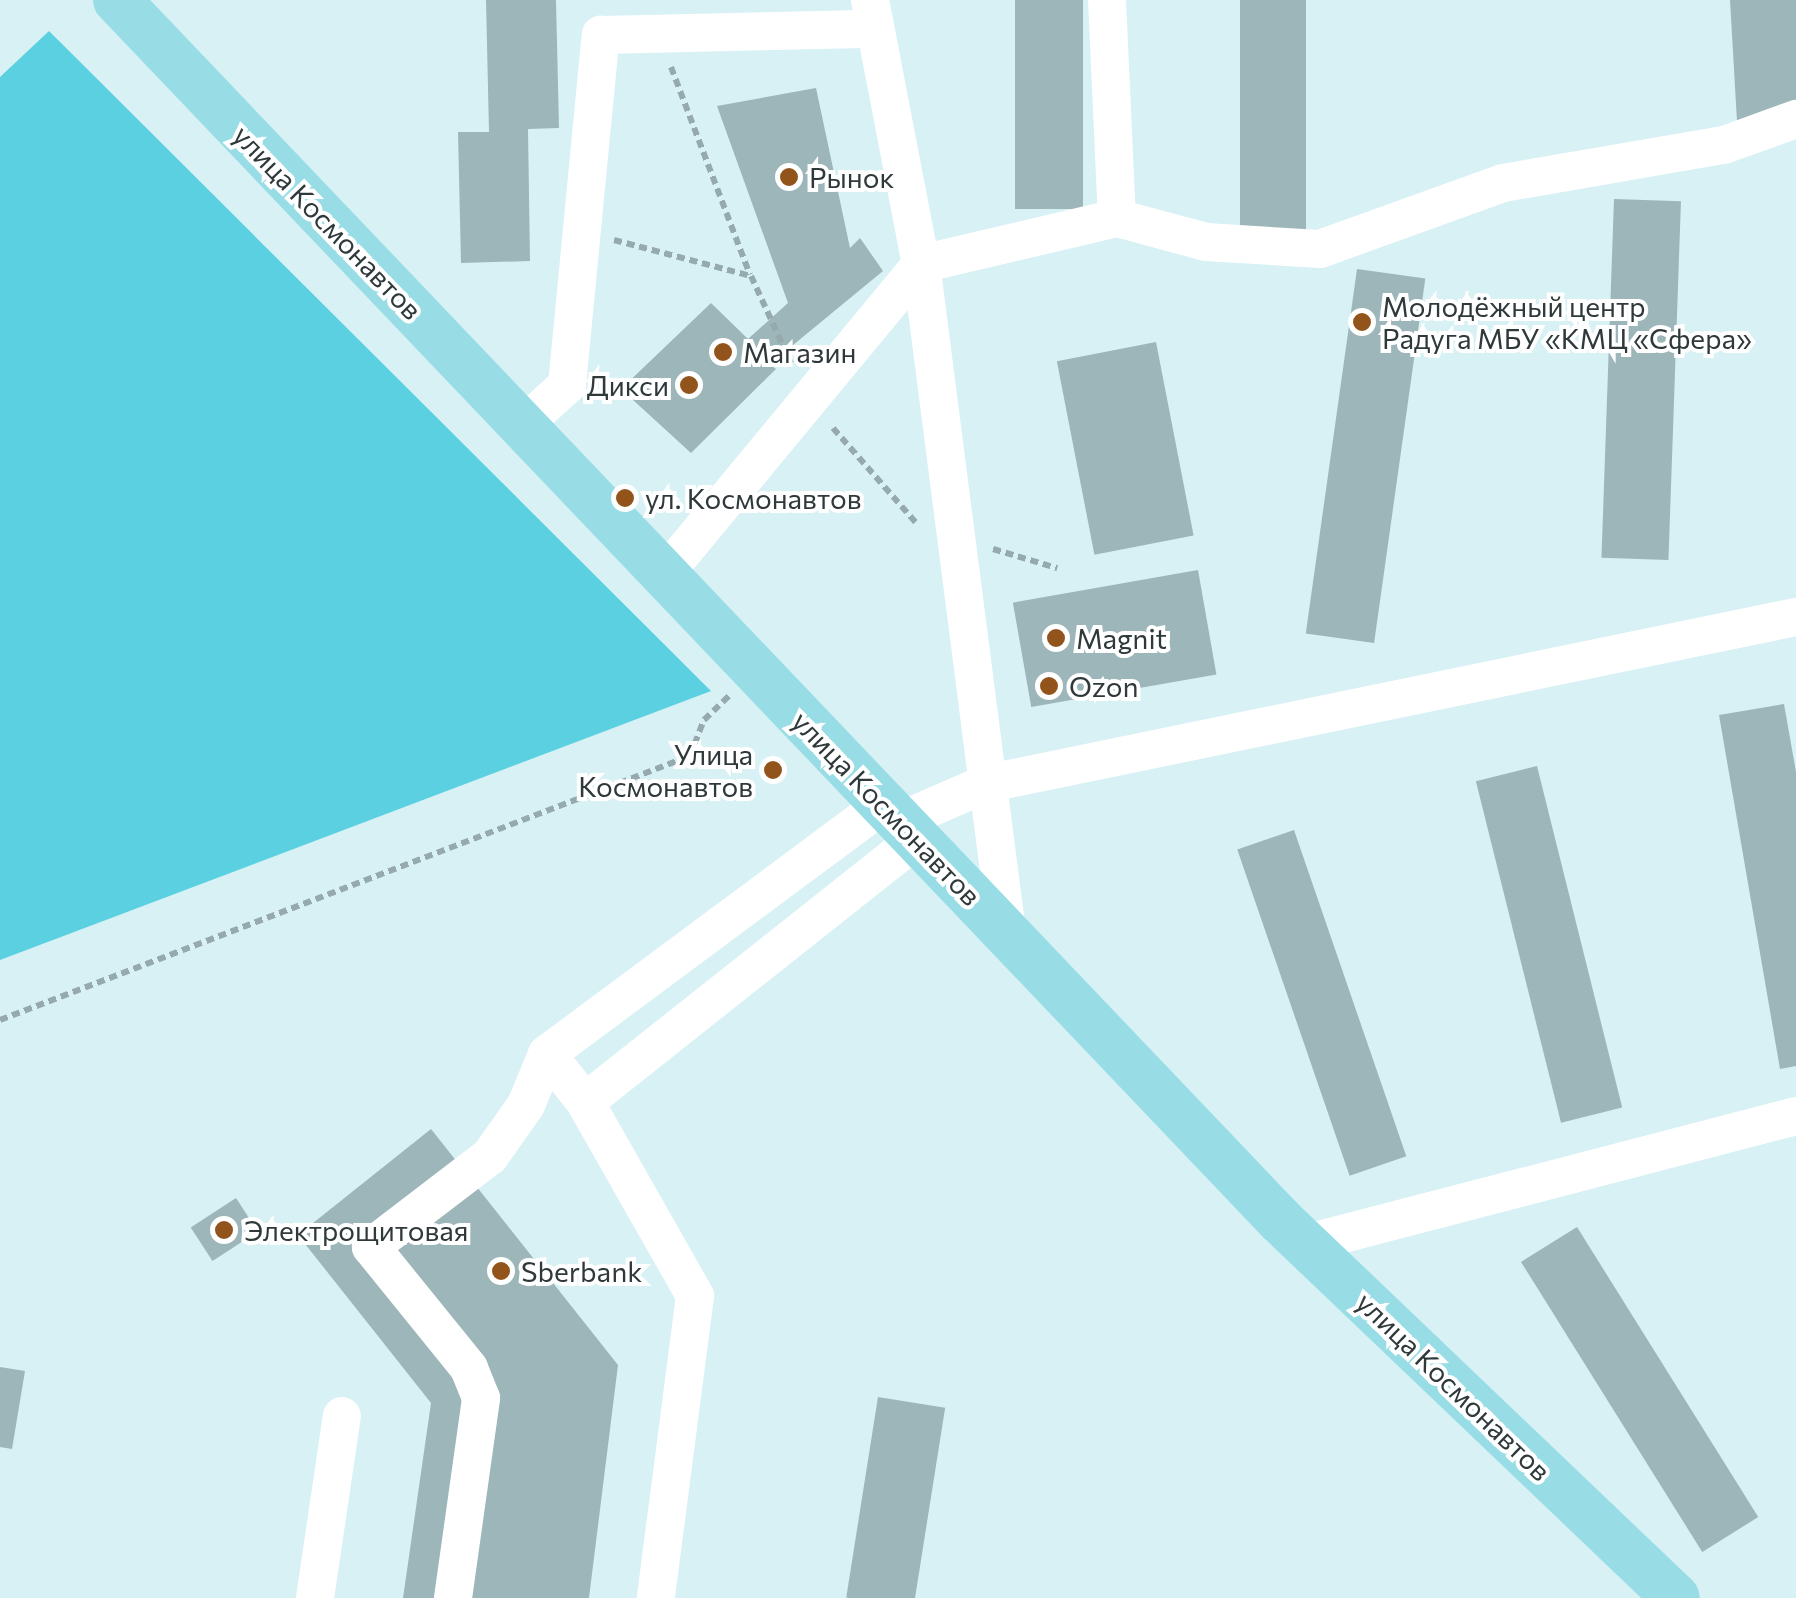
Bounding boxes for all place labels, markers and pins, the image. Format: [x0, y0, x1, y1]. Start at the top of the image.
place label: Рынок [809, 160, 894, 194]
marker: Рынок [778, 166, 800, 188]
place label: Молодёжный центр Радуга МБУ «КМЦ «Сфера» [1382, 289, 1752, 355]
marker: Молодёжный центр Радуга МБУ «КМЦ «Сфера» [1351, 311, 1373, 333]
place label: Магазин [743, 335, 856, 369]
marker: Магазин [712, 341, 734, 363]
place label: Дикси [587, 368, 669, 402]
marker: Дикси [678, 374, 700, 396]
place label: ул. Космонавтов [645, 481, 862, 515]
marker: ул. Космонавтов [614, 487, 636, 509]
place label: Magnit [1076, 621, 1167, 655]
marker: Magnit [1045, 627, 1067, 649]
place label: Ozon [1069, 669, 1139, 703]
marker: Ozon [1038, 675, 1060, 697]
place label: Улица Космонавтов [578, 737, 753, 803]
marker: Улица Космонавтов [762, 759, 784, 781]
place label: Электрощитовая [244, 1213, 469, 1247]
marker: Электрощитовая [213, 1219, 235, 1241]
place label: Sberbank [521, 1254, 642, 1288]
marker: Sberbank [490, 1260, 512, 1282]

